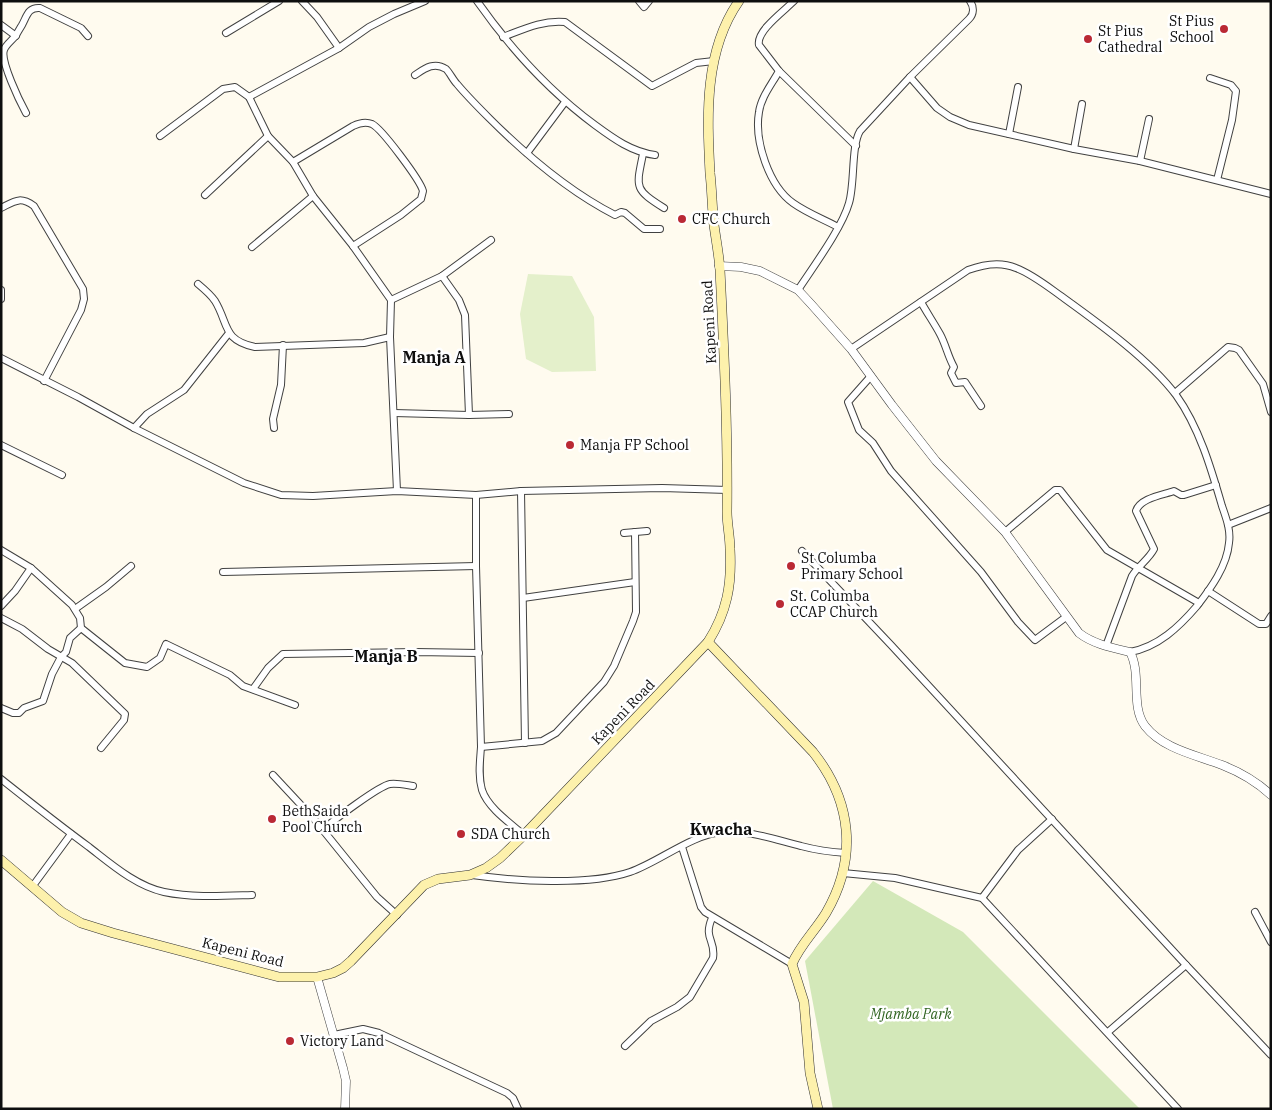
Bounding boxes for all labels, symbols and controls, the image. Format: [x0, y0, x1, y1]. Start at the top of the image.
place label: St Pius School [1169, 12, 1214, 46]
place label: St Pius Cathedral [1098, 22, 1162, 56]
marker: St Pius School [1218, 23, 1230, 35]
marker: St Pius Cathedral [1082, 33, 1094, 45]
place label: CFC Church [692, 210, 771, 228]
marker: CFC Church [676, 213, 688, 225]
street label: Kapeni Road [698, 279, 720, 364]
district label: Manja A [402, 347, 466, 367]
place label: Manja FP School [580, 436, 689, 454]
marker: Manja FP School [564, 439, 576, 451]
place label: St Columba Primary School [801, 549, 903, 583]
marker: St Columba Primary School [785, 560, 797, 572]
place label: St. Columba CCAP Church [790, 587, 878, 621]
marker: St. Columba CCAP Church [774, 598, 786, 610]
district label: Manja B [354, 646, 418, 666]
street label: Kapeni Road [588, 675, 659, 748]
place label: BethSaida Pool Church [282, 802, 363, 836]
marker: BethSaida Pool Church [266, 813, 278, 825]
district label: Kwacha [690, 819, 752, 839]
place label: SDA Church [471, 825, 551, 843]
marker: SDA Church [455, 828, 467, 840]
street label: Kapeni Road [200, 933, 286, 971]
park label: Mjamba Park [869, 1005, 952, 1023]
place label: Victory Land [300, 1032, 385, 1050]
marker: Victory Land [284, 1035, 296, 1047]

